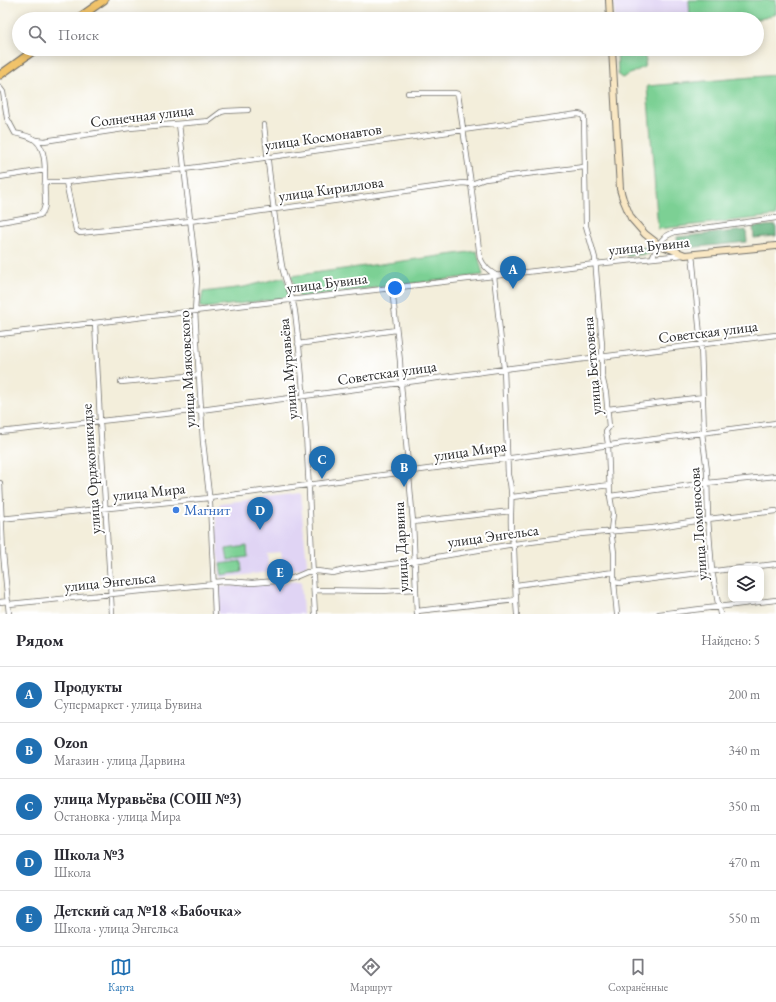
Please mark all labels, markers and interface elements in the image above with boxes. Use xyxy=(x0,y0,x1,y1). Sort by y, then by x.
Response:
search box xyxy=(12,12,764,56)
icon: search xyxy=(26,23,48,45)
text: Поиск xyxy=(58,25,99,44)
street label: Солнечная улица xyxy=(89,100,195,131)
street label: улица Космонавтов xyxy=(263,119,383,154)
street label: улица Кириллова xyxy=(277,172,385,205)
street label: улица Бувина xyxy=(607,232,690,259)
pin: A xyxy=(500,256,526,289)
street label: улица Бувина xyxy=(285,268,369,297)
your location xyxy=(385,278,405,298)
street label: улица Маяковского xyxy=(174,310,199,428)
street label: улица Бетховена xyxy=(578,316,605,416)
street label: Советская улица xyxy=(657,316,759,347)
street label: улица Муравьёва xyxy=(274,318,301,420)
street label: Советская улица xyxy=(336,356,438,389)
street label: улица Орджоникидзе xyxy=(76,403,105,535)
street label: улица Мира xyxy=(432,436,507,465)
pin: C xyxy=(309,446,335,479)
pin: B xyxy=(391,454,417,487)
street label: улица Ломоносова xyxy=(684,467,711,581)
street label: улица Мира xyxy=(112,478,186,505)
pin: D xyxy=(247,497,273,530)
place label: Магнит xyxy=(184,500,230,519)
street label: улица Дарвина xyxy=(389,501,412,593)
marker: Магнит xyxy=(171,505,181,515)
street label: улица Энгельса xyxy=(446,520,540,551)
pin: E xyxy=(267,559,293,592)
map controls xyxy=(728,566,764,602)
button: layers xyxy=(728,566,764,602)
street label: улица Энгельса xyxy=(63,567,157,596)
text: Рядом xyxy=(16,629,64,651)
text: Найдено: 5 xyxy=(701,632,760,649)
text: Продукты xyxy=(54,677,122,696)
text: A xyxy=(24,686,34,703)
text: 200 m xyxy=(729,686,760,703)
text: Супермаркет · улица Бувина xyxy=(54,696,202,713)
text: Ozon xyxy=(54,733,88,752)
text: B xyxy=(25,742,33,759)
text: 340 m xyxy=(729,742,760,759)
text: Магазин · улица Дарвина xyxy=(54,752,185,769)
text: улица Муравьёва (СОШ №3) xyxy=(54,789,241,808)
text: C xyxy=(24,798,34,815)
text: 350 m xyxy=(729,798,760,815)
text: Остановка · улица Мира xyxy=(54,808,181,825)
text: Школа №3 xyxy=(54,845,125,864)
text: D xyxy=(24,854,34,871)
text: 470 m xyxy=(729,854,760,871)
text: Школа xyxy=(54,864,91,881)
text: Детский сад №18 «Бабочка» xyxy=(54,901,242,920)
text: E xyxy=(25,910,33,927)
text: 550 m xyxy=(729,910,760,927)
text: Школа · улица Энгельса xyxy=(54,920,178,937)
tab: Карта xyxy=(108,956,134,994)
tab: Маршрут xyxy=(350,956,392,994)
tab: Сохранённые xyxy=(608,956,668,994)

